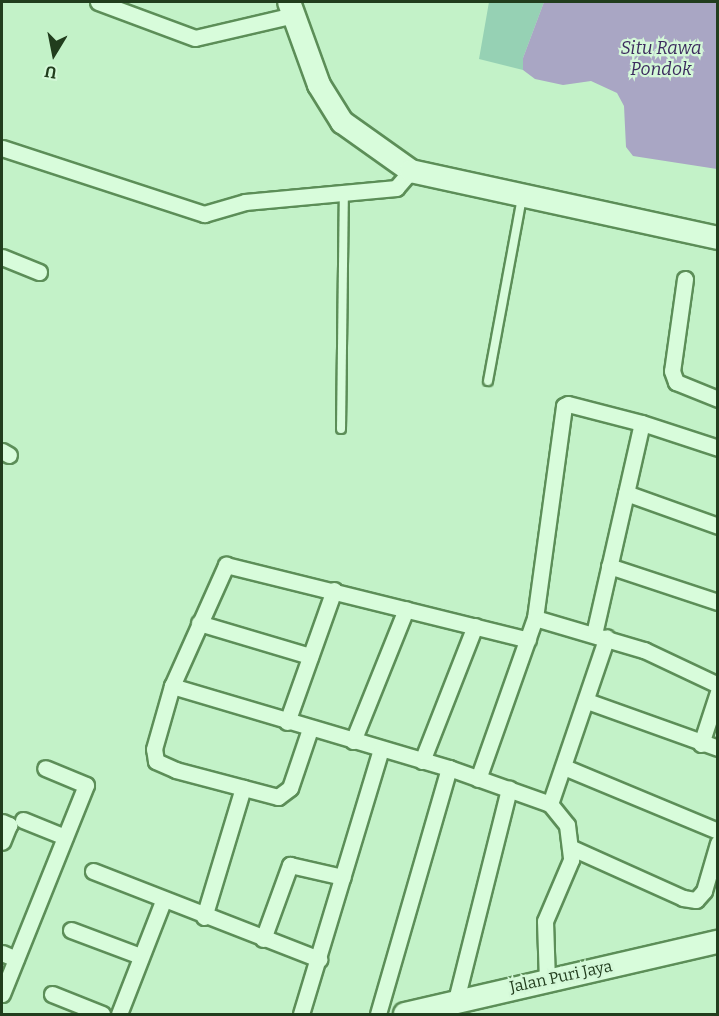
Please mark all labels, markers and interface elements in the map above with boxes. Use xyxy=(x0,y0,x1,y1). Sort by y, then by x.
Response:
north arrow xyxy=(24,24,84,84)
water label: Situ Rawa Pondok xyxy=(620,38,702,80)
text: U xyxy=(43,62,58,83)
street label: Jalan Puri Jaya xyxy=(508,957,614,997)

